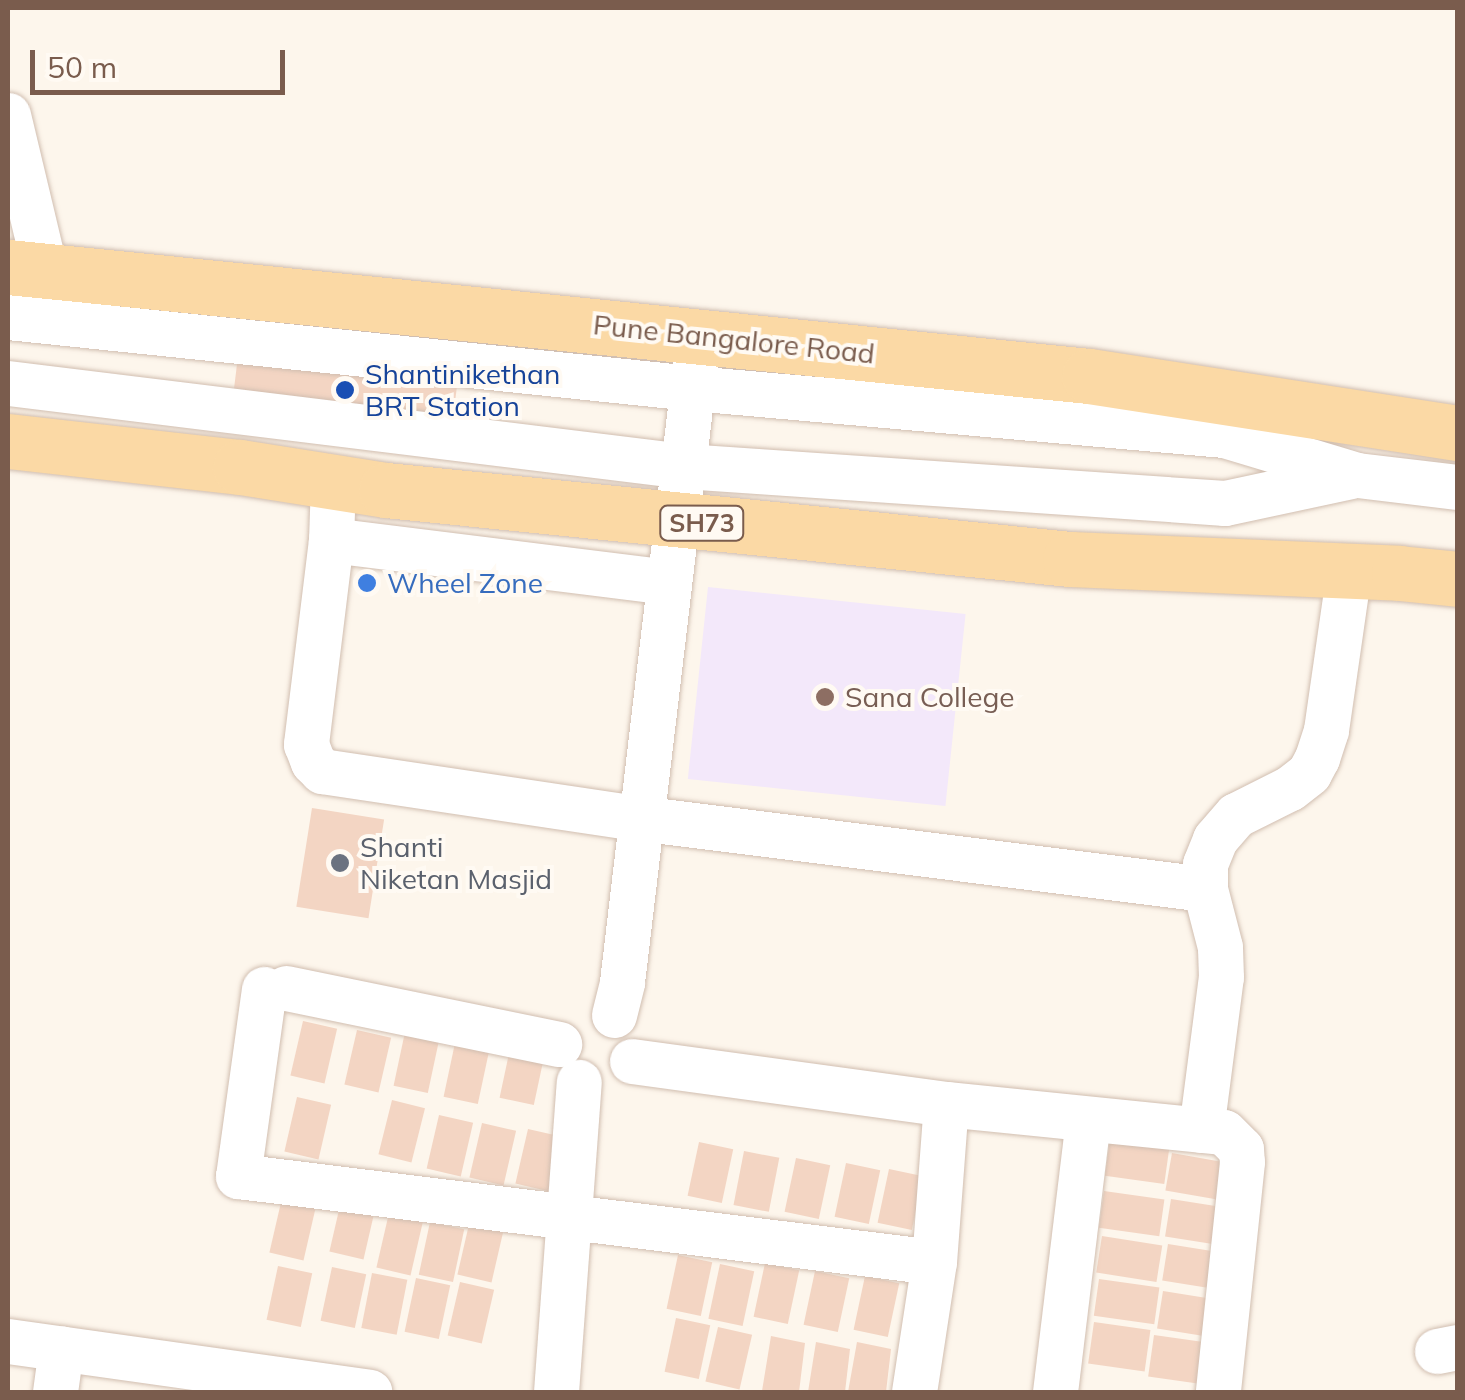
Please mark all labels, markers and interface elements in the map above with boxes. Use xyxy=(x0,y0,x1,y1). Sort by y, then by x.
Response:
scale bar xyxy=(35,30,290,92)
text: 50 m xyxy=(47,48,117,86)
street label: Pune Bangalore Road xyxy=(592,308,876,370)
place label: Shantinikethan BRT Station xyxy=(365,357,560,423)
marker: Shantinikethan BRT Station xyxy=(334,379,356,401)
road number: SH73 xyxy=(657,503,747,543)
place label: Wheel Zone xyxy=(387,566,543,600)
marker: Wheel Zone xyxy=(356,572,378,594)
place label: Sana College xyxy=(845,680,1015,714)
marker: Sana College xyxy=(814,686,836,708)
place label: Shanti Niketan Masjid xyxy=(360,830,552,896)
marker: Shanti Niketan Masjid xyxy=(329,852,351,874)

